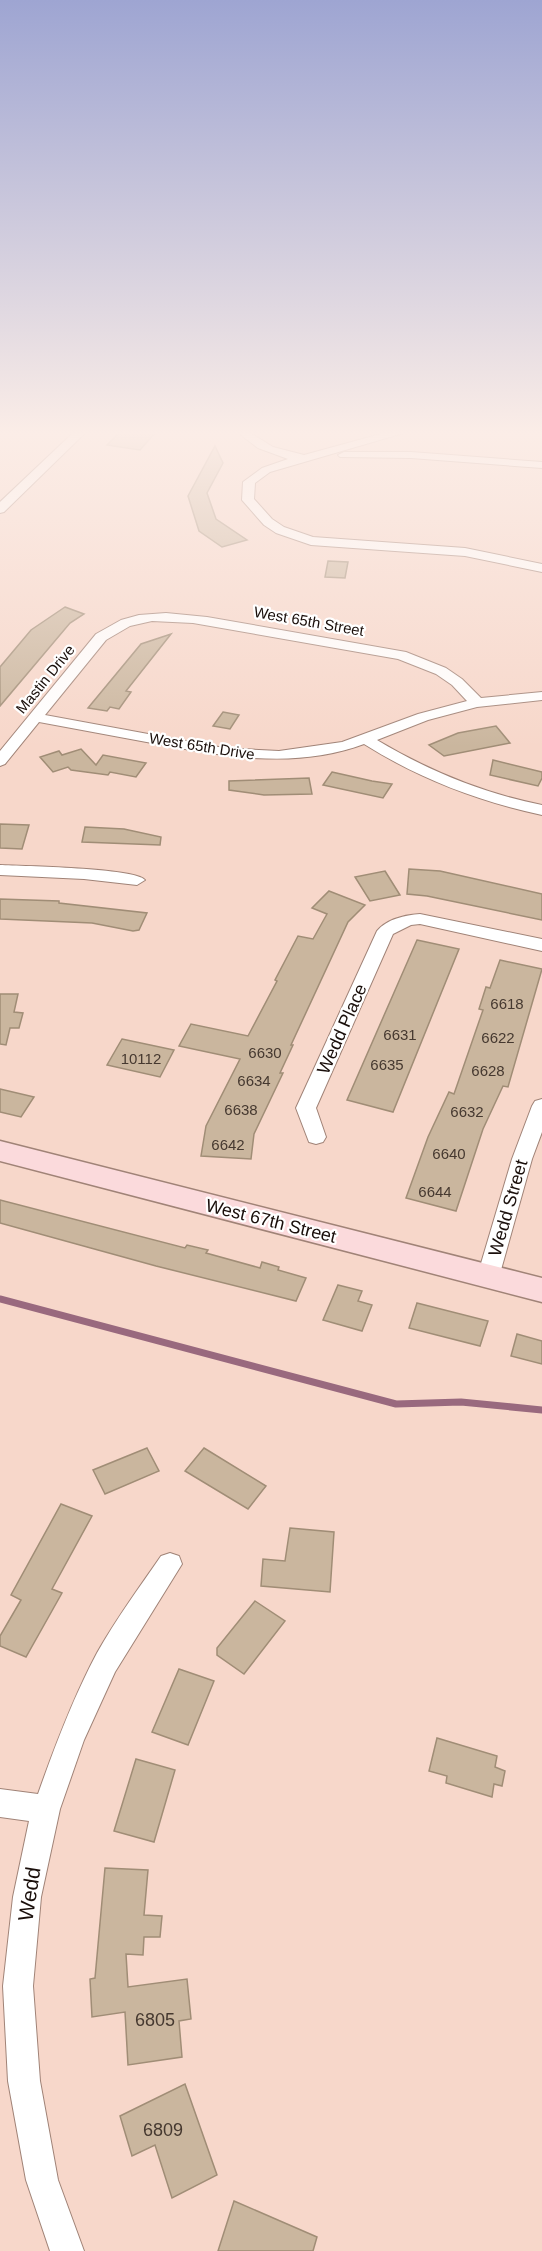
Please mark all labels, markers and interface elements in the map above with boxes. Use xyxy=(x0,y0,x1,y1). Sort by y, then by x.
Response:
street label: West 65th Street xyxy=(253,603,366,639)
street label: Mastin Drive xyxy=(12,641,78,717)
street label: West 65th Drive xyxy=(148,729,256,763)
street label: Wedd Place xyxy=(313,981,371,1077)
house number: 6618 xyxy=(490,995,524,1012)
house number: 6631 xyxy=(383,1026,417,1043)
house number: 6622 xyxy=(481,1029,515,1046)
house number: 6630 xyxy=(248,1044,282,1061)
house number: 10112 xyxy=(121,1050,161,1067)
house number: 6635 xyxy=(370,1056,404,1073)
house number: 6628 xyxy=(471,1062,505,1079)
house number: 6634 xyxy=(237,1072,271,1089)
house number: 6638 xyxy=(224,1101,258,1118)
house number: 6632 xyxy=(450,1103,484,1120)
house number: 6642 xyxy=(211,1136,245,1153)
house number: 6640 xyxy=(432,1145,466,1162)
street label: Wedd Street xyxy=(485,1157,531,1259)
house number: 6644 xyxy=(418,1183,452,1200)
street label: West 67th Street xyxy=(204,1195,338,1247)
street label: Wedd xyxy=(13,1865,45,1923)
house number: 6805 xyxy=(135,2010,175,2030)
house number: 6809 xyxy=(143,2120,183,2140)

